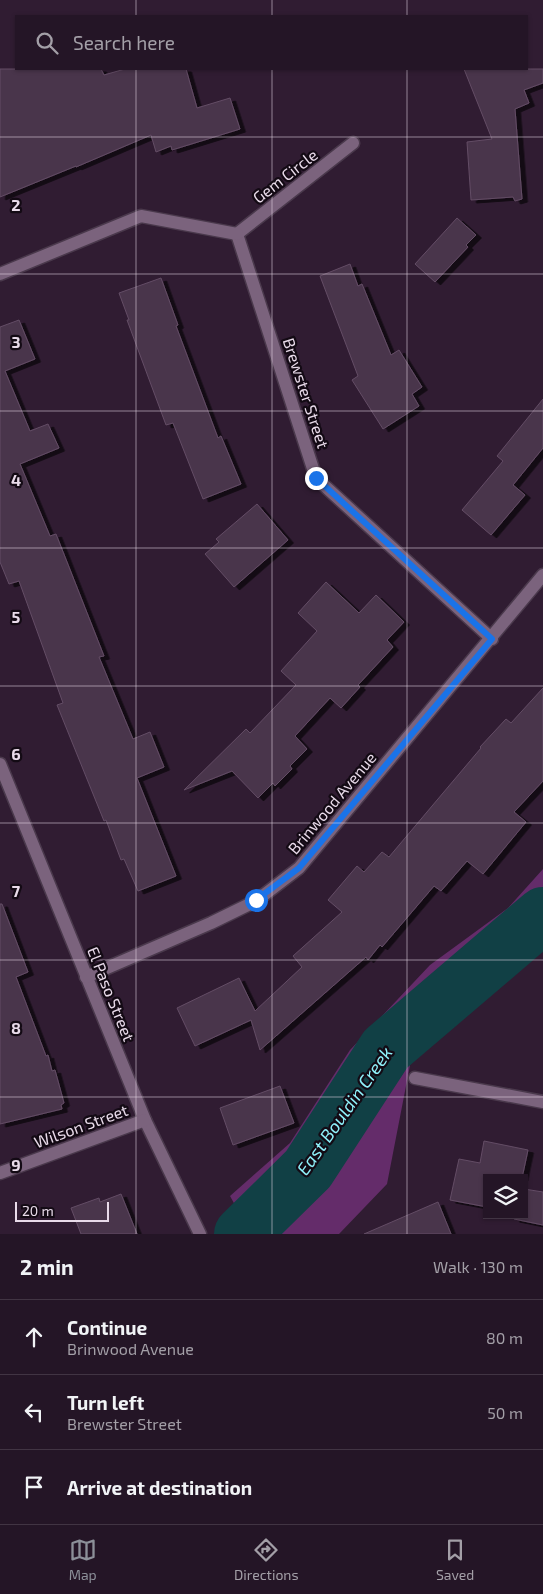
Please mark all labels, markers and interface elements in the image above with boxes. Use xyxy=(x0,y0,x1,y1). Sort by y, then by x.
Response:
search box xyxy=(15,15,528,70)
icon: search xyxy=(33,29,61,57)
text: Search here xyxy=(73,31,175,54)
street label: Gem Circle xyxy=(249,145,321,207)
text: 2 xyxy=(11,195,21,214)
text: 3 xyxy=(11,332,21,351)
street label: Brewster Street xyxy=(280,335,333,450)
route end xyxy=(305,467,328,490)
text: 4 xyxy=(11,470,21,489)
text: 5 xyxy=(12,607,21,626)
text: 6 xyxy=(11,744,21,763)
street label: Brinwood Avenue xyxy=(284,748,380,857)
text: 7 xyxy=(12,881,21,900)
route start xyxy=(245,889,268,912)
street label: El Paso Street xyxy=(84,944,139,1044)
text: 8 xyxy=(11,1018,21,1037)
water label: East Bouldin Creek xyxy=(292,1042,397,1179)
street label: Wilson Street xyxy=(31,1100,130,1151)
text: 9 xyxy=(11,1155,21,1174)
map controls xyxy=(483,1174,528,1219)
button: layers xyxy=(483,1174,528,1219)
scale bar xyxy=(15,1199,109,1222)
text: 20 m xyxy=(22,1202,54,1219)
text: 2 min xyxy=(20,1254,74,1279)
text: Walk · 130 m xyxy=(433,1257,523,1276)
text: Continue xyxy=(67,1316,147,1339)
icon: ahead xyxy=(20,1323,48,1351)
text: 80 m xyxy=(486,1328,523,1347)
text: Brinwood Avenue xyxy=(67,1339,194,1358)
text: Turn left xyxy=(67,1391,144,1414)
icon: left xyxy=(20,1398,48,1426)
text: 50 m xyxy=(487,1403,523,1422)
text: Brewster Street xyxy=(67,1414,182,1433)
icon: arrive xyxy=(20,1473,48,1501)
text: Arrive at destination xyxy=(67,1476,252,1499)
tab: Map xyxy=(69,1536,97,1583)
tab: Directions xyxy=(234,1536,299,1583)
tab: Saved xyxy=(436,1536,474,1583)

